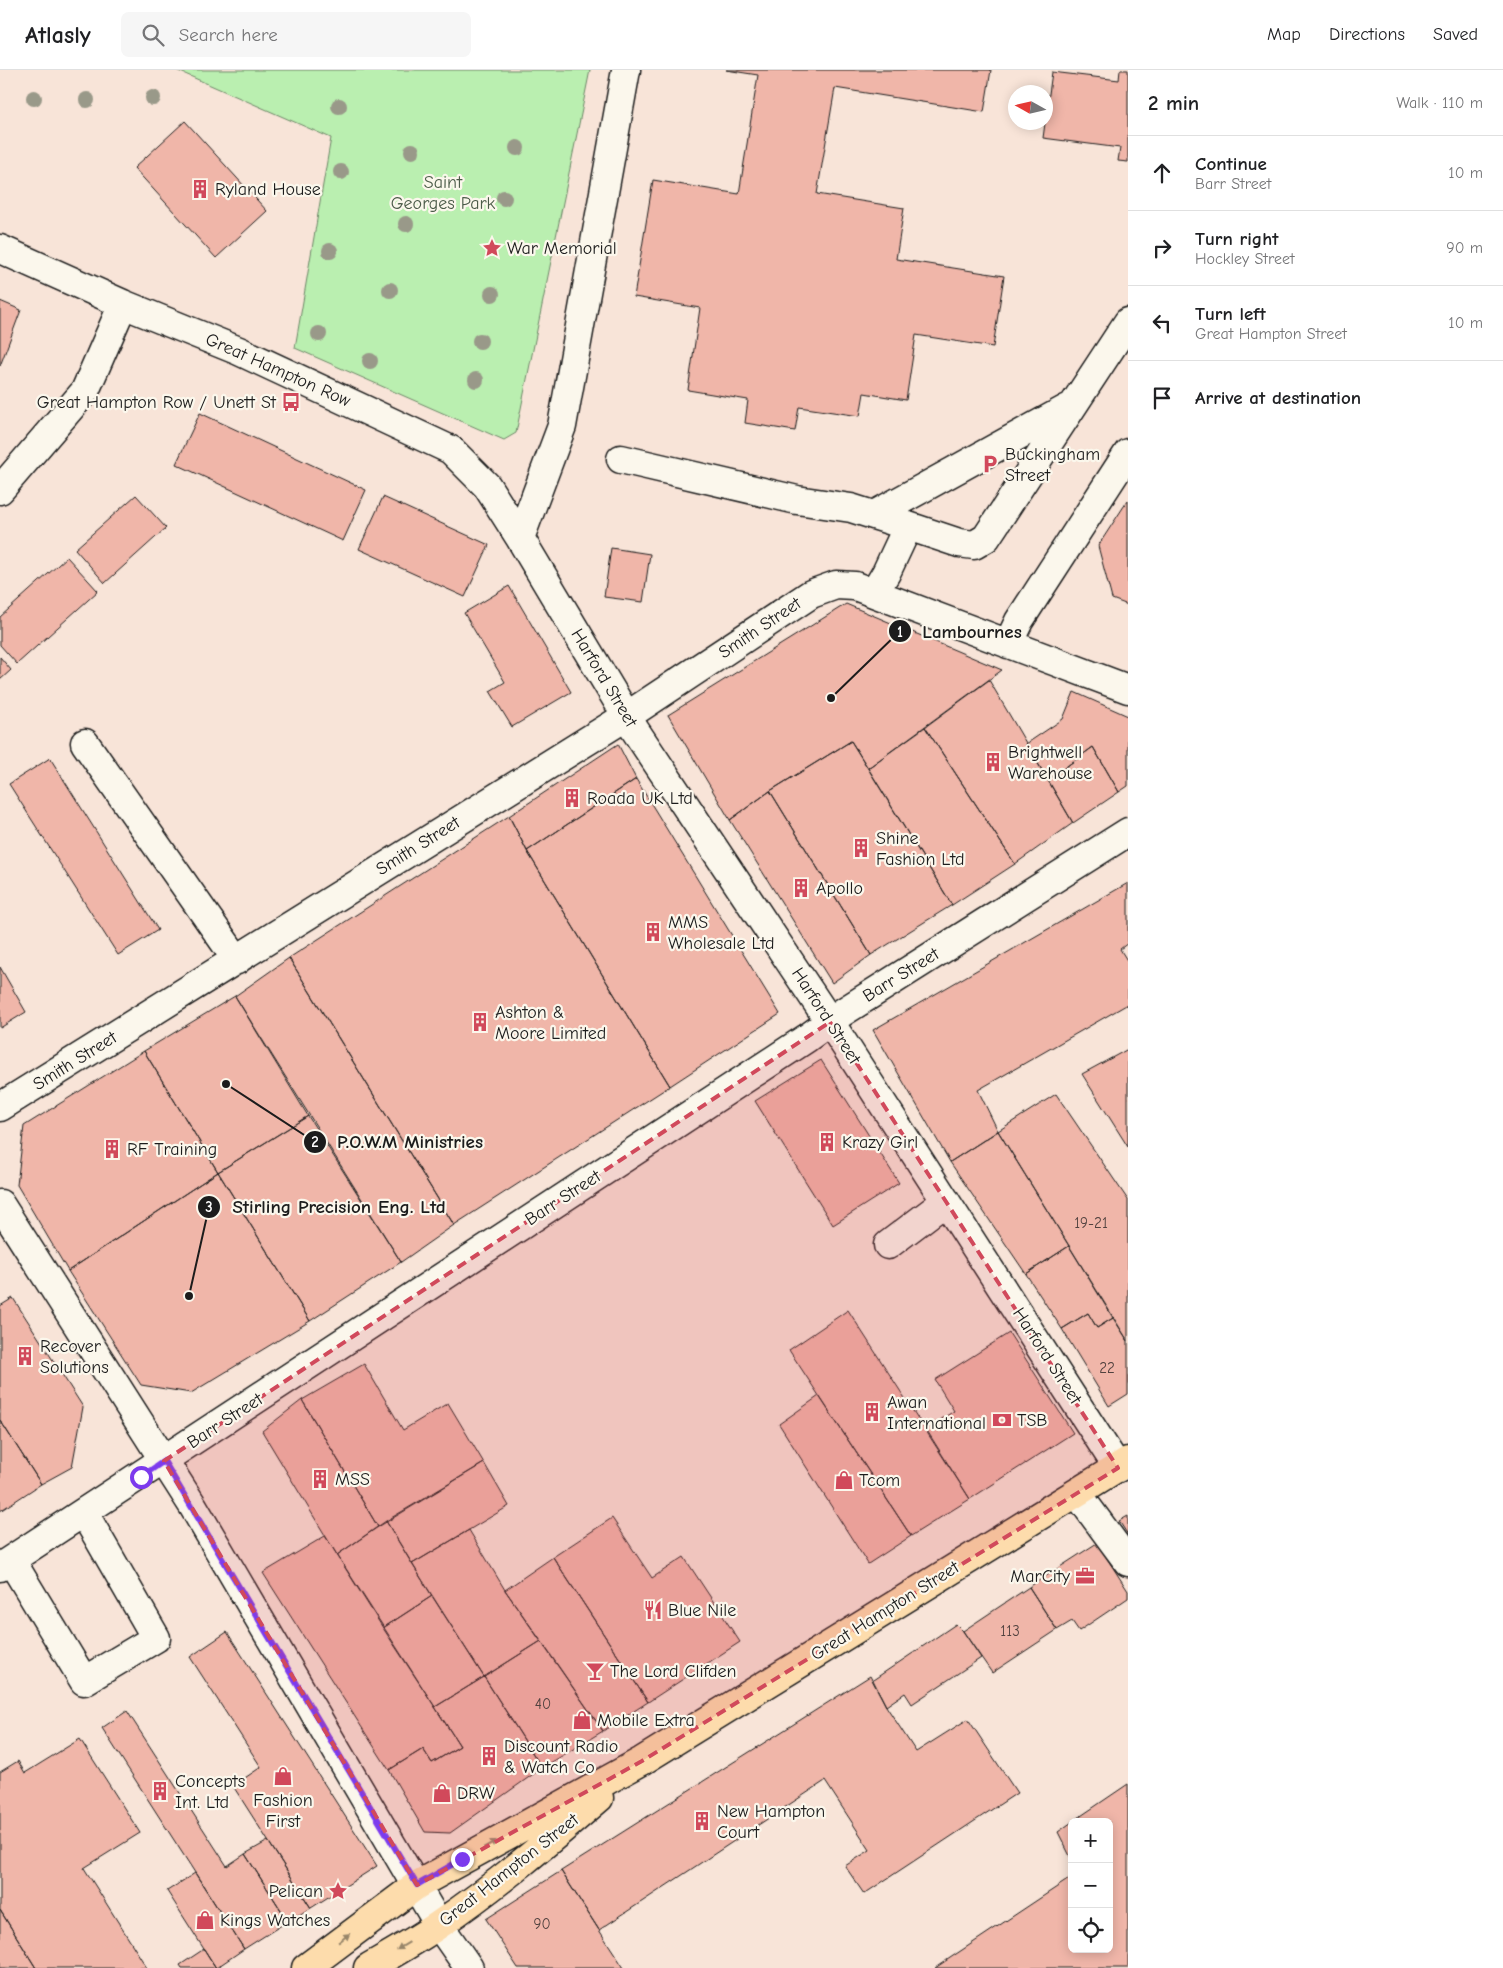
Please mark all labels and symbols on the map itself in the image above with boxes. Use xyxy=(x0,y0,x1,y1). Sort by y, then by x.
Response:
north arrow xyxy=(1008,85,1053,130)
park label: Saint Georges Park xyxy=(391,172,496,214)
building icon: Ryland House xyxy=(189,178,211,200)
place label: Ryland House xyxy=(215,179,321,200)
place icon: War Memorial xyxy=(481,237,503,259)
place label: War Memorial xyxy=(507,238,617,259)
street label: Great Hampton Row xyxy=(202,329,354,412)
bus stop icon: Great Hampton Row / Unett St xyxy=(280,391,302,413)
place label: Great Hampton Row / Unett St xyxy=(37,392,277,413)
place label: Buckingham Street xyxy=(1005,444,1100,486)
parking icon: Buckingham Street xyxy=(979,453,1001,475)
street label: Smith Street xyxy=(715,592,806,663)
callout: Lambournes xyxy=(887,614,1032,648)
text: Lambournes xyxy=(922,621,1022,643)
text: 1 xyxy=(897,623,903,641)
street label: Harford Street xyxy=(566,625,642,732)
place label: Brightwell Warehouse xyxy=(1008,742,1092,784)
building icon: Brightwell Warehouse xyxy=(982,751,1004,773)
building icon: Roada UK Ltd xyxy=(561,787,583,809)
place label: Roada UK Ltd xyxy=(587,788,693,809)
street label: Smith Street xyxy=(372,812,464,880)
place label: Shine Fashion Ltd xyxy=(876,828,965,870)
building icon: Shine Fashion Ltd xyxy=(850,837,872,859)
building icon: Apollo xyxy=(790,877,812,899)
place label: Apollo xyxy=(816,878,863,899)
place label: MMS Wholesale Ltd xyxy=(668,912,775,954)
building icon: MMS Wholesale Ltd xyxy=(642,921,664,943)
street label: Barr Street xyxy=(859,943,944,1007)
street label: Harford Street xyxy=(787,964,865,1069)
place label: Ashton & Moore Limited xyxy=(495,1002,606,1044)
building icon: Ashton & Moore Limited xyxy=(469,1011,491,1033)
street label: Smith Street xyxy=(29,1027,121,1095)
callout: P.O.W.M Ministries xyxy=(302,1125,493,1159)
text: P.O.W.M Ministries xyxy=(337,1131,483,1153)
building icon: Krazy Girl xyxy=(816,1131,838,1153)
place label: Krazy Girl xyxy=(842,1132,918,1153)
text: 2 xyxy=(311,1133,319,1151)
building icon: RF Training xyxy=(101,1138,123,1160)
place label: RF Training xyxy=(127,1139,217,1160)
street label: Barr Street xyxy=(521,1165,605,1230)
callout: Stirling Precision Eng. Ltd xyxy=(197,1190,455,1224)
text: Stirling Precision Eng. Ltd xyxy=(232,1196,446,1218)
text: 3 xyxy=(205,1198,213,1216)
house number: 19-21 xyxy=(1074,1214,1108,1232)
street label: Harford Street xyxy=(1008,1304,1086,1409)
place label: Recover Solutions xyxy=(40,1336,109,1378)
building icon: Recover Solutions xyxy=(14,1345,36,1367)
house number: 22 xyxy=(1099,1359,1115,1377)
street label: Barr Street xyxy=(183,1388,267,1453)
place label: Awan International xyxy=(887,1392,986,1434)
building icon: Awan International xyxy=(861,1401,883,1423)
bank icon: TSB xyxy=(991,1409,1013,1431)
place label: TSB xyxy=(1017,1410,1048,1431)
route start xyxy=(130,1466,153,1489)
building icon: MSS xyxy=(309,1468,331,1490)
place label: MSS xyxy=(335,1469,370,1490)
shop icon: Tcom xyxy=(833,1469,855,1491)
place label: Tcom xyxy=(859,1470,900,1491)
street label: Great Hampton Street xyxy=(807,1556,964,1665)
office icon: MarCity xyxy=(1074,1565,1096,1587)
place label: MarCity xyxy=(1010,1566,1071,1587)
restaurant icon: Blue Nile xyxy=(642,1599,664,1621)
place label: Blue Nile xyxy=(668,1600,736,1621)
house number: 113 xyxy=(1000,1622,1020,1640)
bar icon: The Lord Clifden xyxy=(584,1660,606,1682)
place label: The Lord Clifden xyxy=(610,1661,737,1682)
house number: 40 xyxy=(535,1695,551,1713)
shop icon: Mobile Extra xyxy=(571,1709,593,1731)
place label: Mobile Extra xyxy=(597,1710,695,1731)
place label: Discount Radio & Watch Co xyxy=(504,1736,618,1778)
building icon: Discount Radio & Watch Co xyxy=(478,1745,500,1767)
shop icon: Fashion First xyxy=(272,1765,294,1787)
place label: Concepts Int. Ltd xyxy=(175,1771,245,1813)
building icon: Concepts Int. Ltd xyxy=(149,1780,171,1802)
shop icon: DRW xyxy=(431,1782,453,1804)
place label: DRW xyxy=(457,1783,495,1804)
place label: Fashion First xyxy=(253,1790,313,1832)
place label: New Hampton Court xyxy=(717,1801,825,1843)
street label: Great Hampton Street xyxy=(435,1809,583,1931)
building icon: New Hampton Court xyxy=(691,1810,713,1832)
one-way arrow xyxy=(482,1840,497,1848)
route end xyxy=(451,1848,474,1871)
place icon: Pelican xyxy=(327,1880,349,1902)
place label: Pelican xyxy=(269,1881,323,1902)
shop icon: Kings Watches xyxy=(194,1909,216,1931)
place label: Kings Watches xyxy=(220,1910,330,1931)
house number: 90 xyxy=(533,1915,551,1933)
one-way arrow xyxy=(337,1933,351,1943)
one-way arrow xyxy=(397,1942,410,1951)

